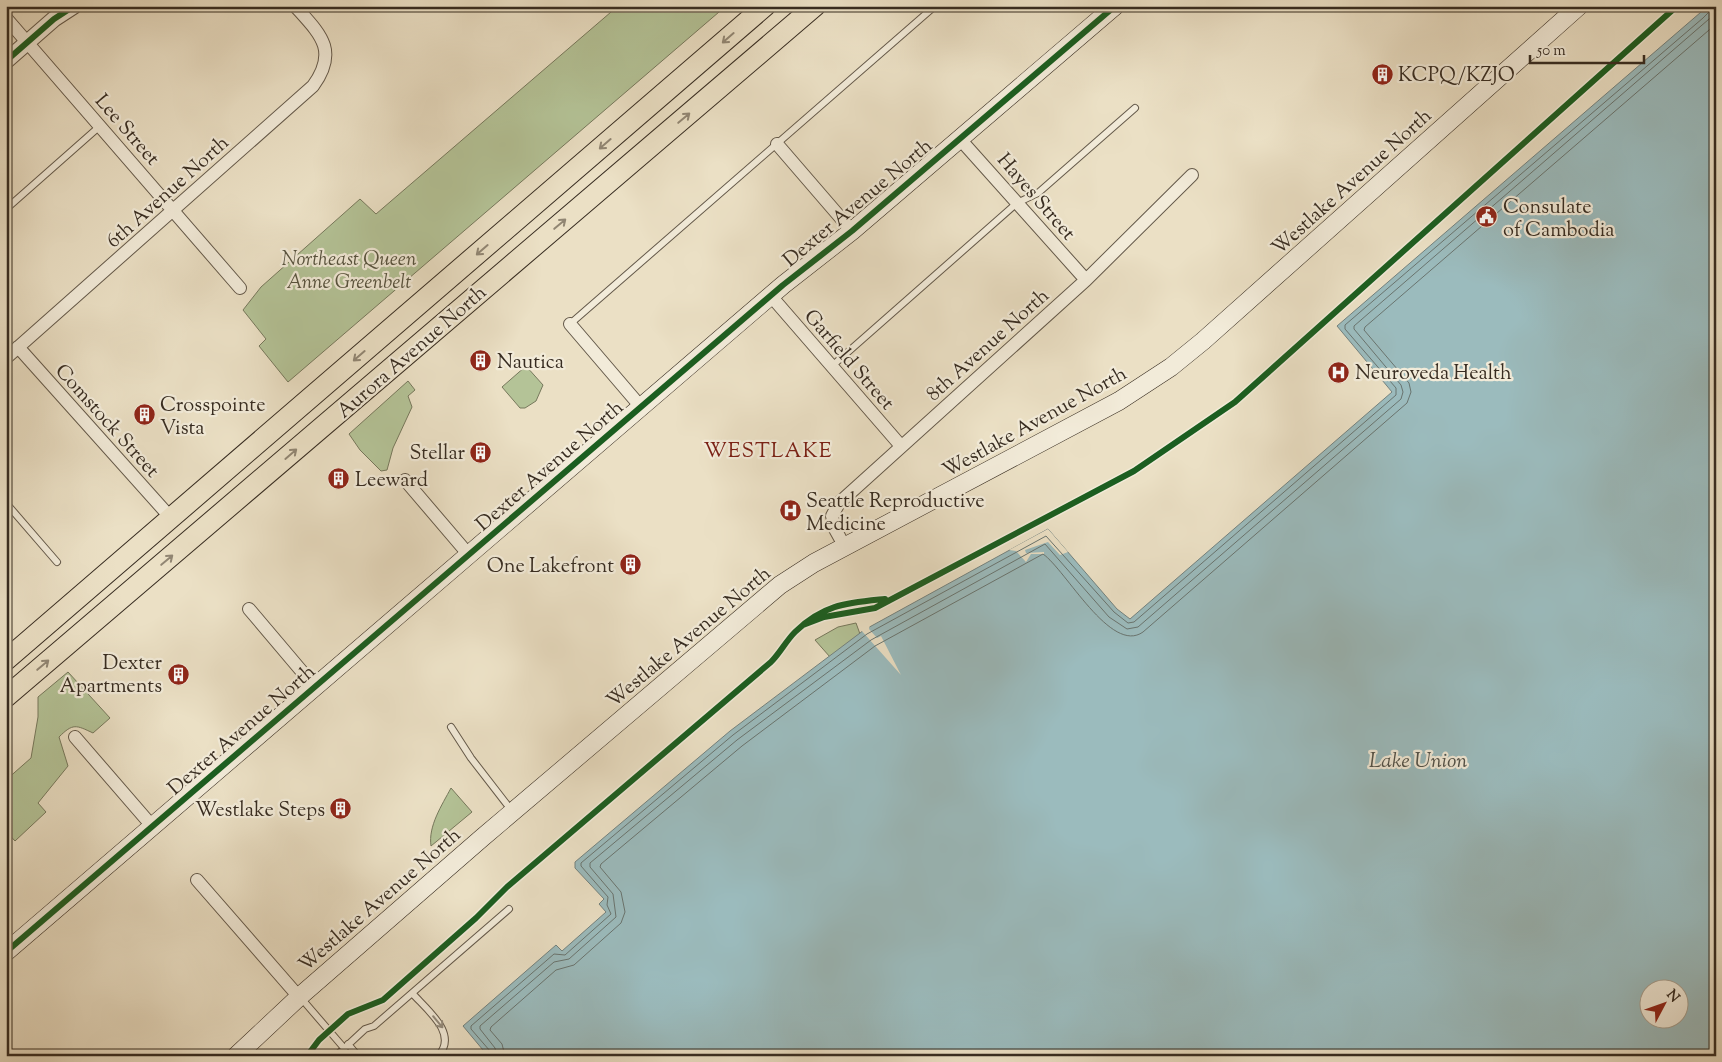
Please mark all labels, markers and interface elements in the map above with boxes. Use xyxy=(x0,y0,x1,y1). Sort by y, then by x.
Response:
one-way arrow xyxy=(722,32,735,43)
scale bar xyxy=(1530,32,1643,64)
text: 50 m xyxy=(1536,41,1566,62)
building icon: KCPQ/KZJO xyxy=(1370,62,1394,86)
place label: KCPQ/KZJO xyxy=(1398,62,1515,91)
street label: Lee Street xyxy=(87,88,166,173)
street label: Westlake Avenue North xyxy=(1266,103,1439,263)
one-way arrow xyxy=(677,112,690,124)
street label: 6th Avenue North xyxy=(101,130,237,256)
street label: Dexter Avenue North xyxy=(777,132,940,275)
one-way arrow xyxy=(598,138,611,150)
street label: Hayes Street xyxy=(989,148,1081,248)
place label: Consulate of Cambodia xyxy=(1503,194,1615,246)
public building icon: Consulate of Cambodia xyxy=(1475,205,1499,229)
one-way arrow xyxy=(554,218,567,229)
one-way arrow xyxy=(475,245,488,256)
park label: Northeast Queen Anne Greenbelt xyxy=(282,246,417,298)
street label: Aurora Avenue North xyxy=(331,279,494,426)
street label: 8th Avenue North xyxy=(921,283,1057,409)
street label: Garfield Street xyxy=(796,304,900,418)
building icon: Nautica xyxy=(469,349,493,373)
place label: Nautica xyxy=(497,349,564,378)
one-way arrow xyxy=(352,351,365,362)
street label: Comstock Street xyxy=(47,358,165,485)
street label: Westlake Avenue North xyxy=(938,360,1133,486)
hospital icon: Neuroveda Health xyxy=(1327,360,1351,384)
place label: Neuroveda Health xyxy=(1355,360,1512,389)
place label: Crosspointe Vista xyxy=(160,392,266,444)
street label: Dexter Avenue North xyxy=(470,394,631,539)
building icon: Crosspointe Vista xyxy=(132,403,156,427)
district label: WESTLAKE xyxy=(704,437,832,467)
place label: Stellar xyxy=(409,440,465,469)
building icon: Stellar xyxy=(469,440,493,464)
one-way arrow xyxy=(284,448,297,460)
building icon: Leeward xyxy=(327,467,351,491)
place label: Leeward xyxy=(355,467,428,496)
place label: Seattle Reproductive Medicine xyxy=(806,488,985,540)
hospital icon: Seattle Reproductive Medicine xyxy=(778,499,802,523)
place label: One Lakefront xyxy=(487,553,614,582)
building icon: One Lakefront xyxy=(618,553,642,577)
one-way arrow xyxy=(160,554,173,565)
street label: Westlake Avenue North xyxy=(601,560,778,716)
place label: Dexter Apartments xyxy=(60,650,162,702)
street label: Dexter Avenue North xyxy=(162,658,323,803)
one-way arrow xyxy=(37,659,50,671)
building icon: Dexter Apartments xyxy=(166,662,190,686)
water label: Lake Union xyxy=(1369,747,1467,777)
place label: Westlake Steps xyxy=(195,797,325,826)
building icon: Westlake Steps xyxy=(329,797,353,821)
street label: Westlake Avenue North xyxy=(293,822,468,980)
north arrow xyxy=(1640,980,1690,1030)
text: N xyxy=(1661,986,1684,1008)
one-way arrow xyxy=(432,1016,443,1029)

